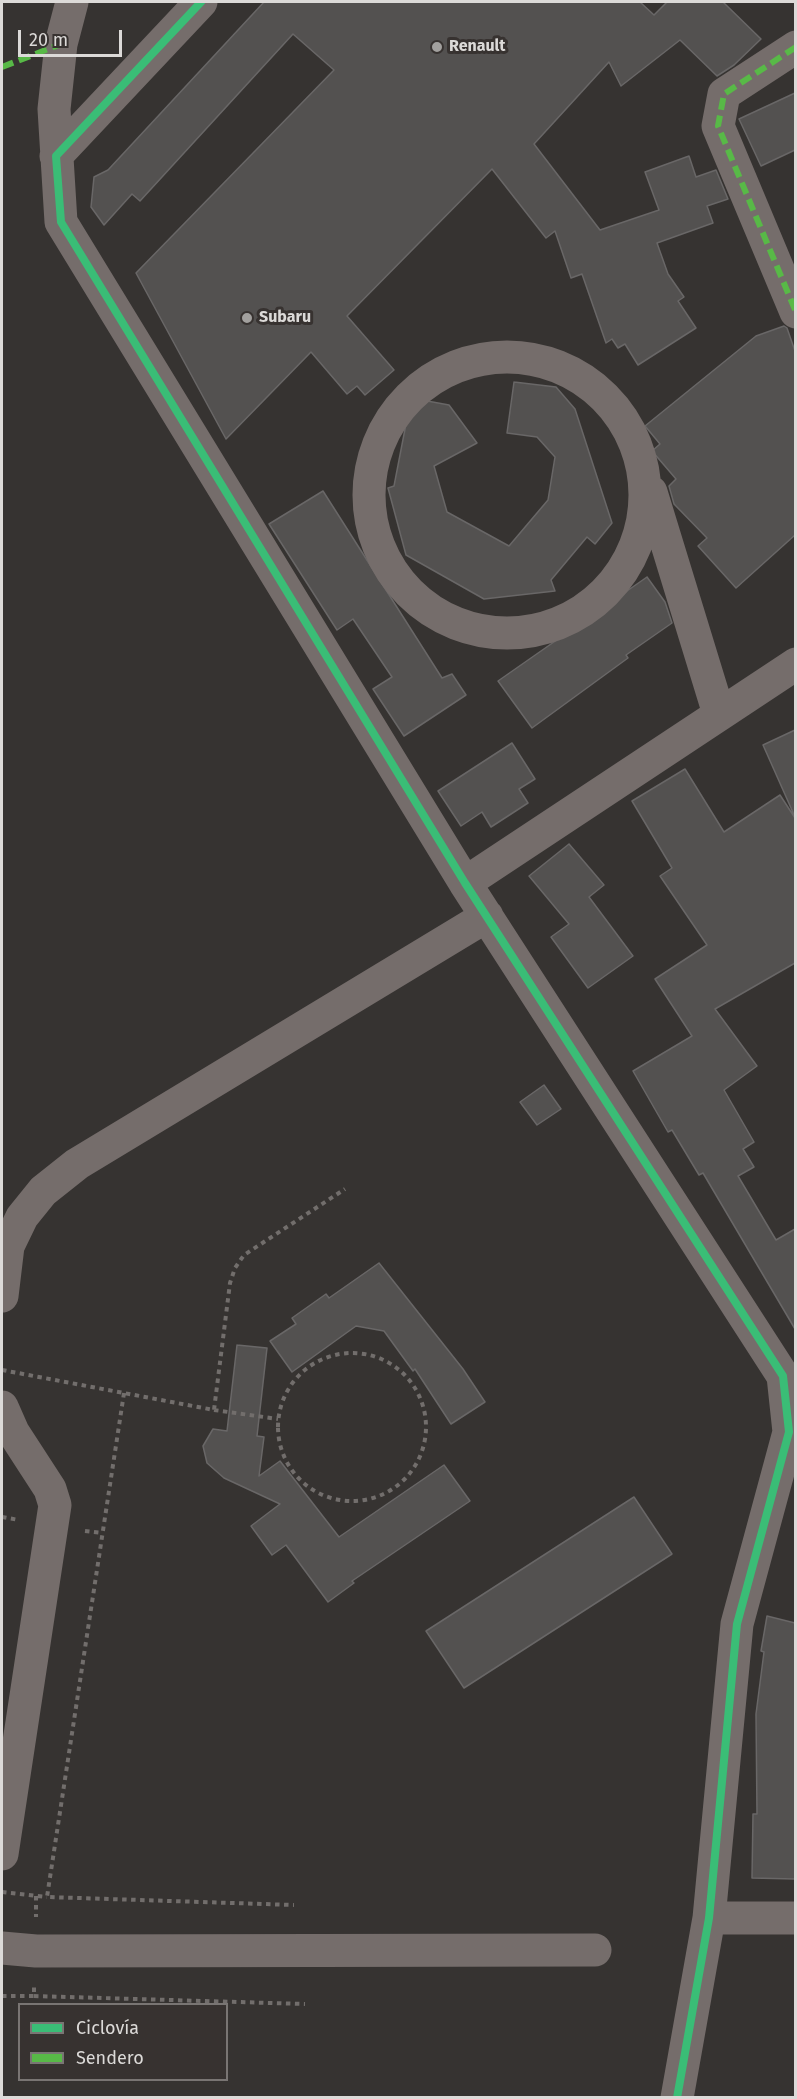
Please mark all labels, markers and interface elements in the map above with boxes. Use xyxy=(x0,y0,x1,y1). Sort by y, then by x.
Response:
scale bar xyxy=(21,18,124,56)
text: 20 m xyxy=(29,29,68,51)
place label: Renault xyxy=(449,37,506,57)
marker: Renault xyxy=(430,40,444,54)
place label: Subaru xyxy=(259,308,311,328)
marker: Subaru xyxy=(240,311,254,325)
legend xyxy=(18,2003,228,2081)
text: Ciclovía xyxy=(76,2017,139,2039)
text: Sendero xyxy=(76,2047,144,2069)

